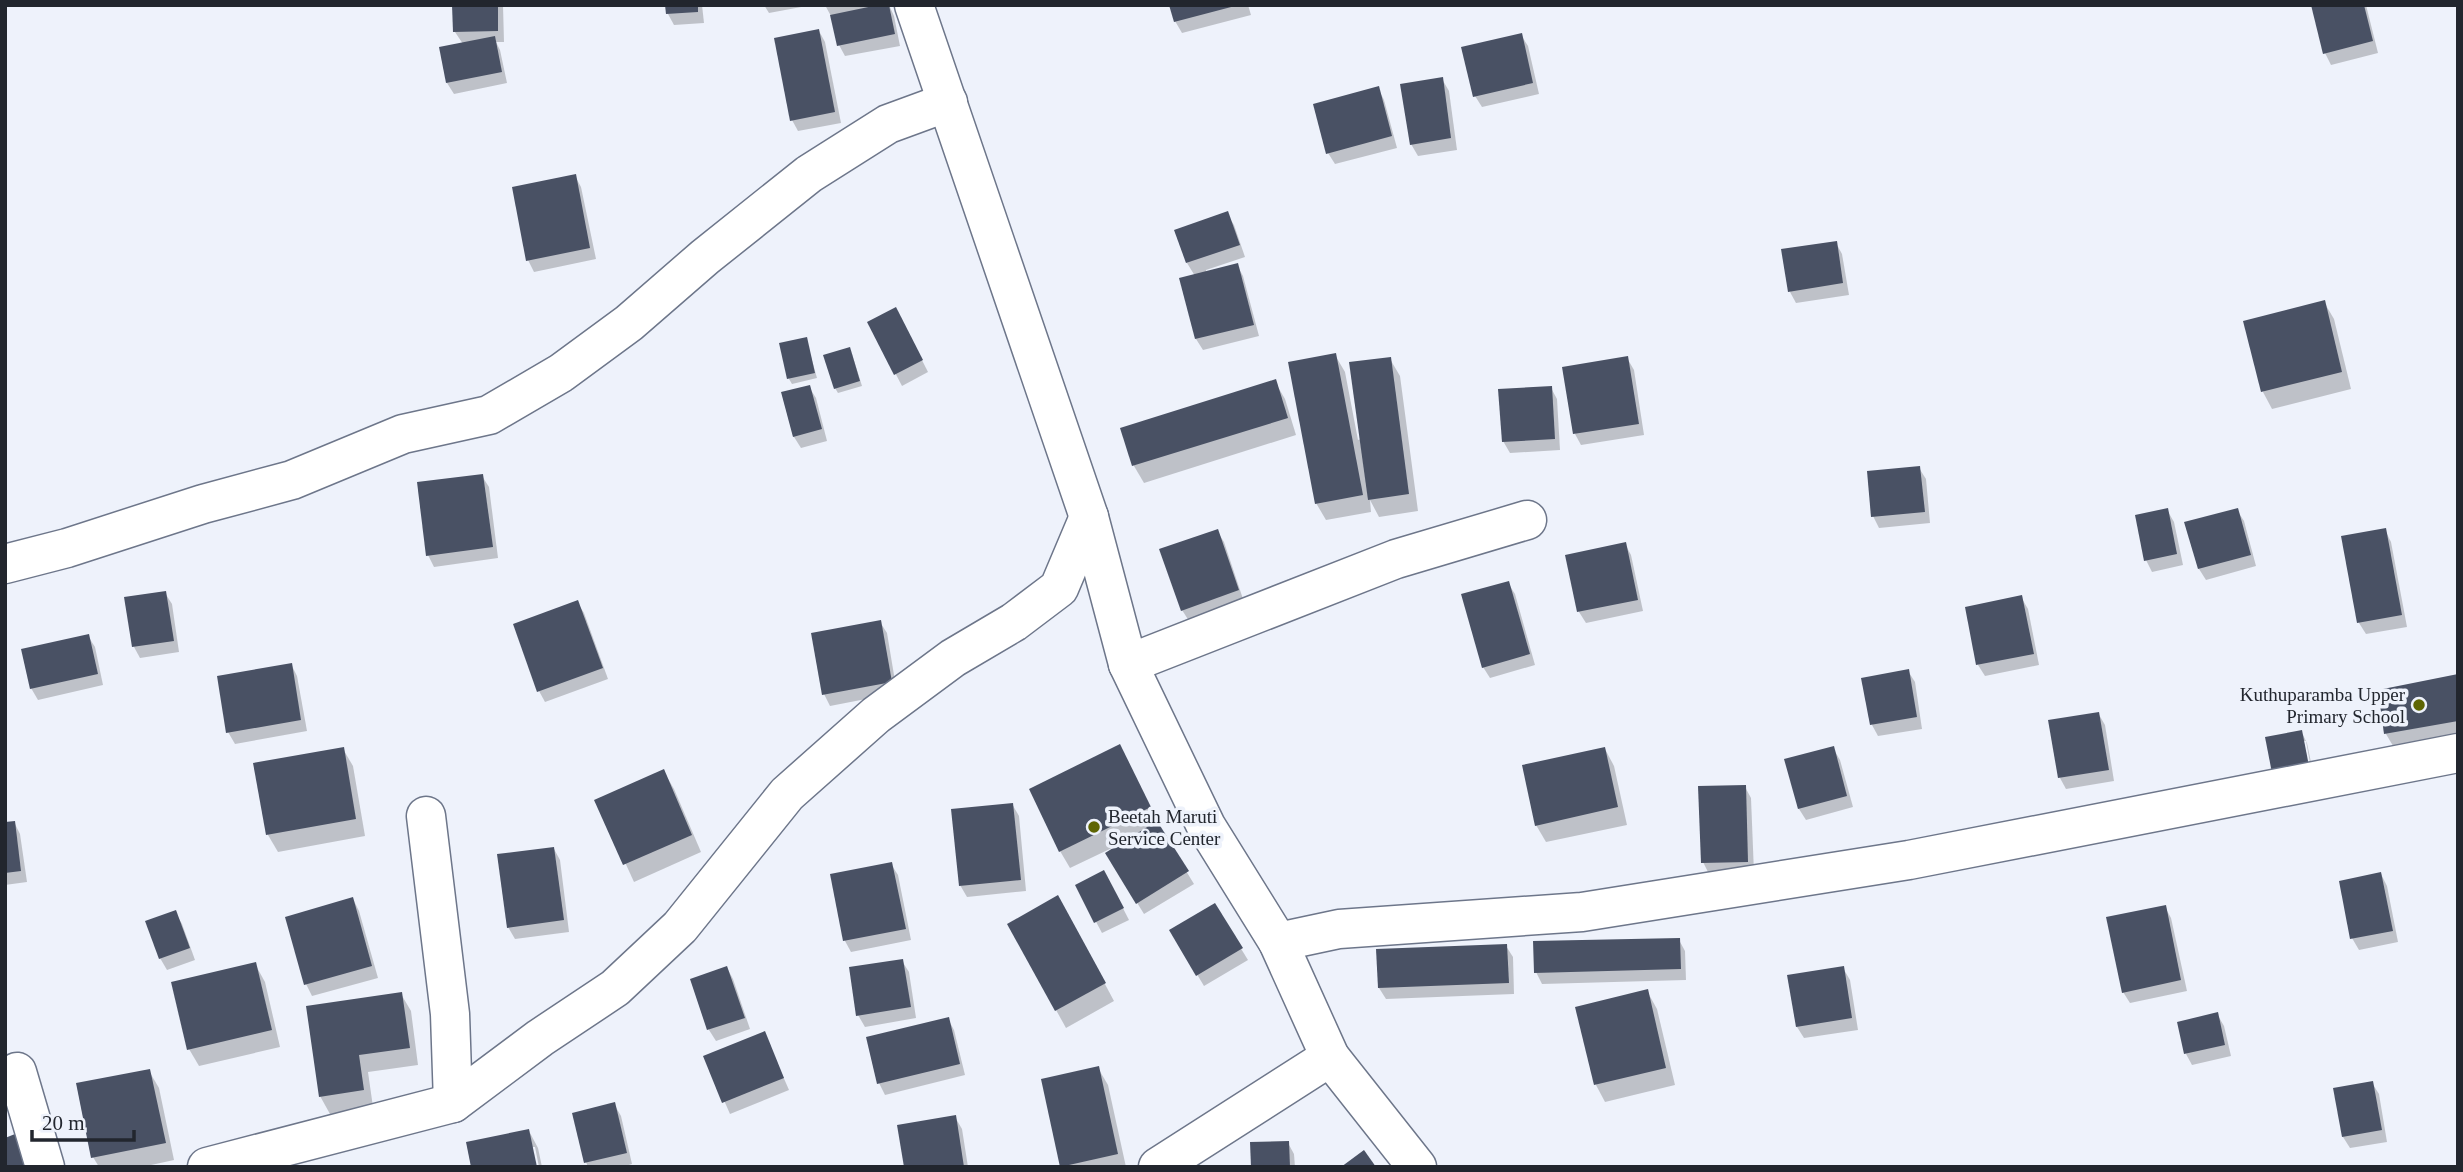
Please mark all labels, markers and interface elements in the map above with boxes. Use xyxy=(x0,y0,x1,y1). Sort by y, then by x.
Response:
place label: Kuthuparamba Upper Primary School xyxy=(2240,684,2406,727)
marker: Kuthuparamba Upper Primary School xyxy=(2411,697,2427,713)
place label: Beetah Maruti Service Center xyxy=(1108,806,1221,849)
marker: Beetah Maruti Service Center xyxy=(1086,819,1102,835)
scale bar xyxy=(32,1098,133,1142)
text: 20 m xyxy=(42,1111,85,1135)

